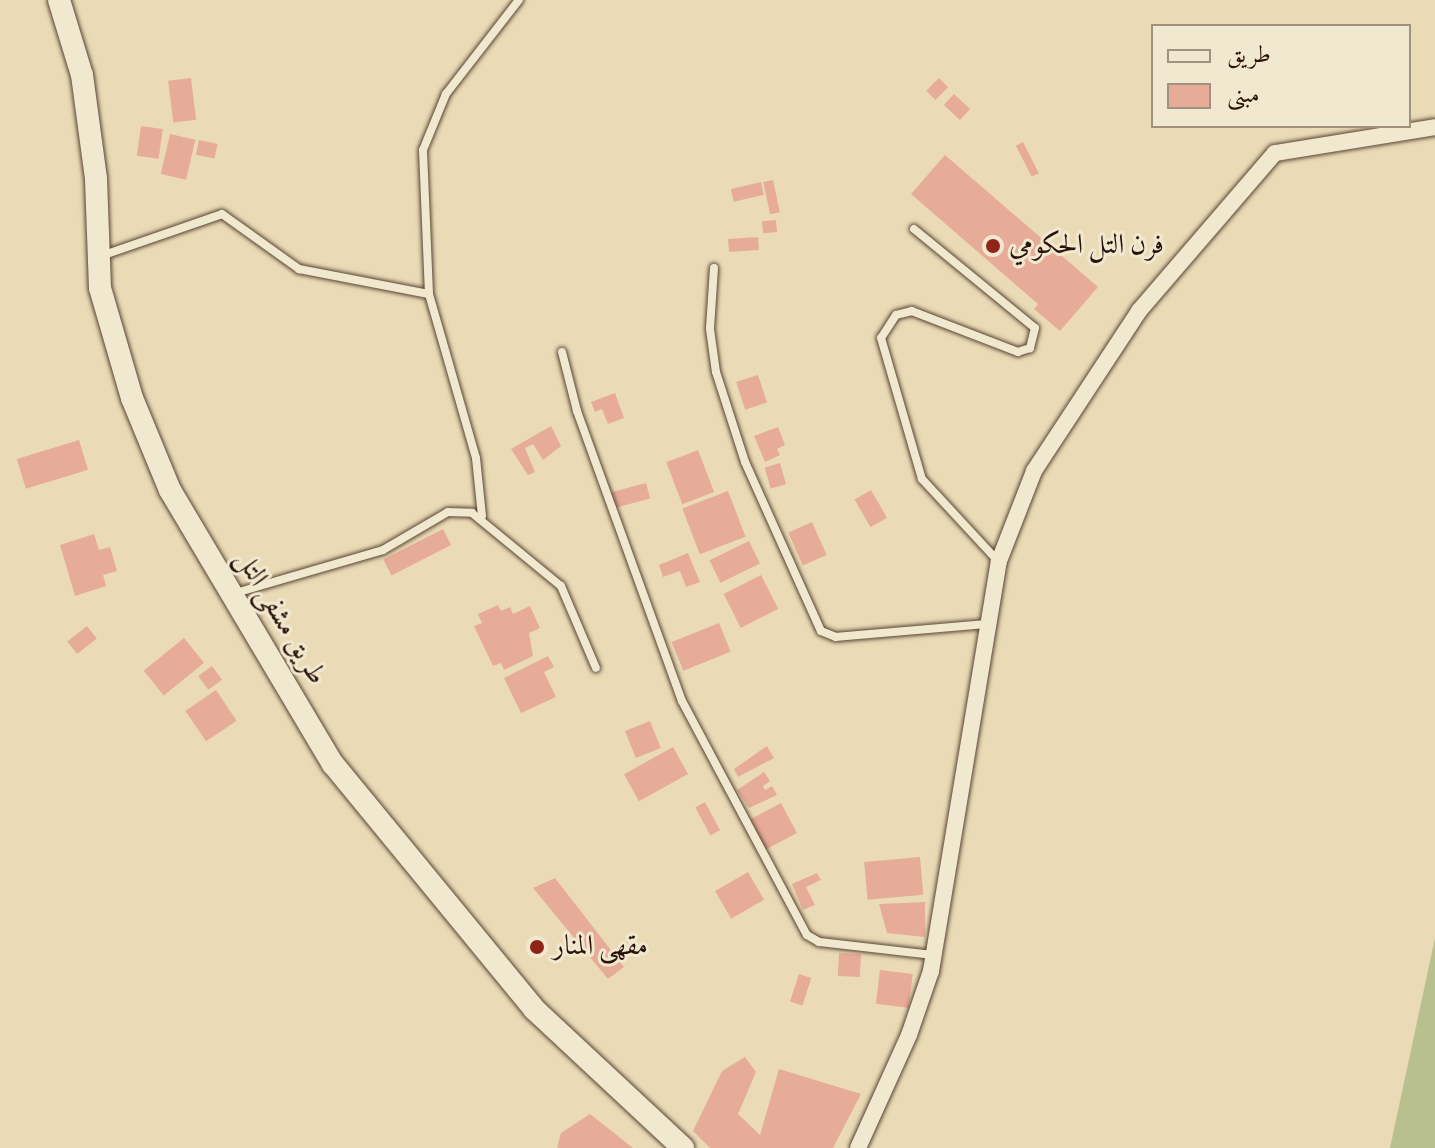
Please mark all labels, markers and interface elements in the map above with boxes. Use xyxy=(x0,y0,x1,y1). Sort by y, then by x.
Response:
legend xyxy=(1151,24,1411,128)
text: طريق xyxy=(1227,39,1271,73)
text: مبنى xyxy=(1227,79,1260,113)
place label: فرن التل الحكومي xyxy=(1009,229,1164,263)
marker: فرن التل الحكومي xyxy=(984,237,1002,255)
street label: طريق مشفى التل xyxy=(227,545,333,691)
place label: مقهى المنار xyxy=(553,930,648,964)
marker: مقهى المنار xyxy=(528,938,546,956)

